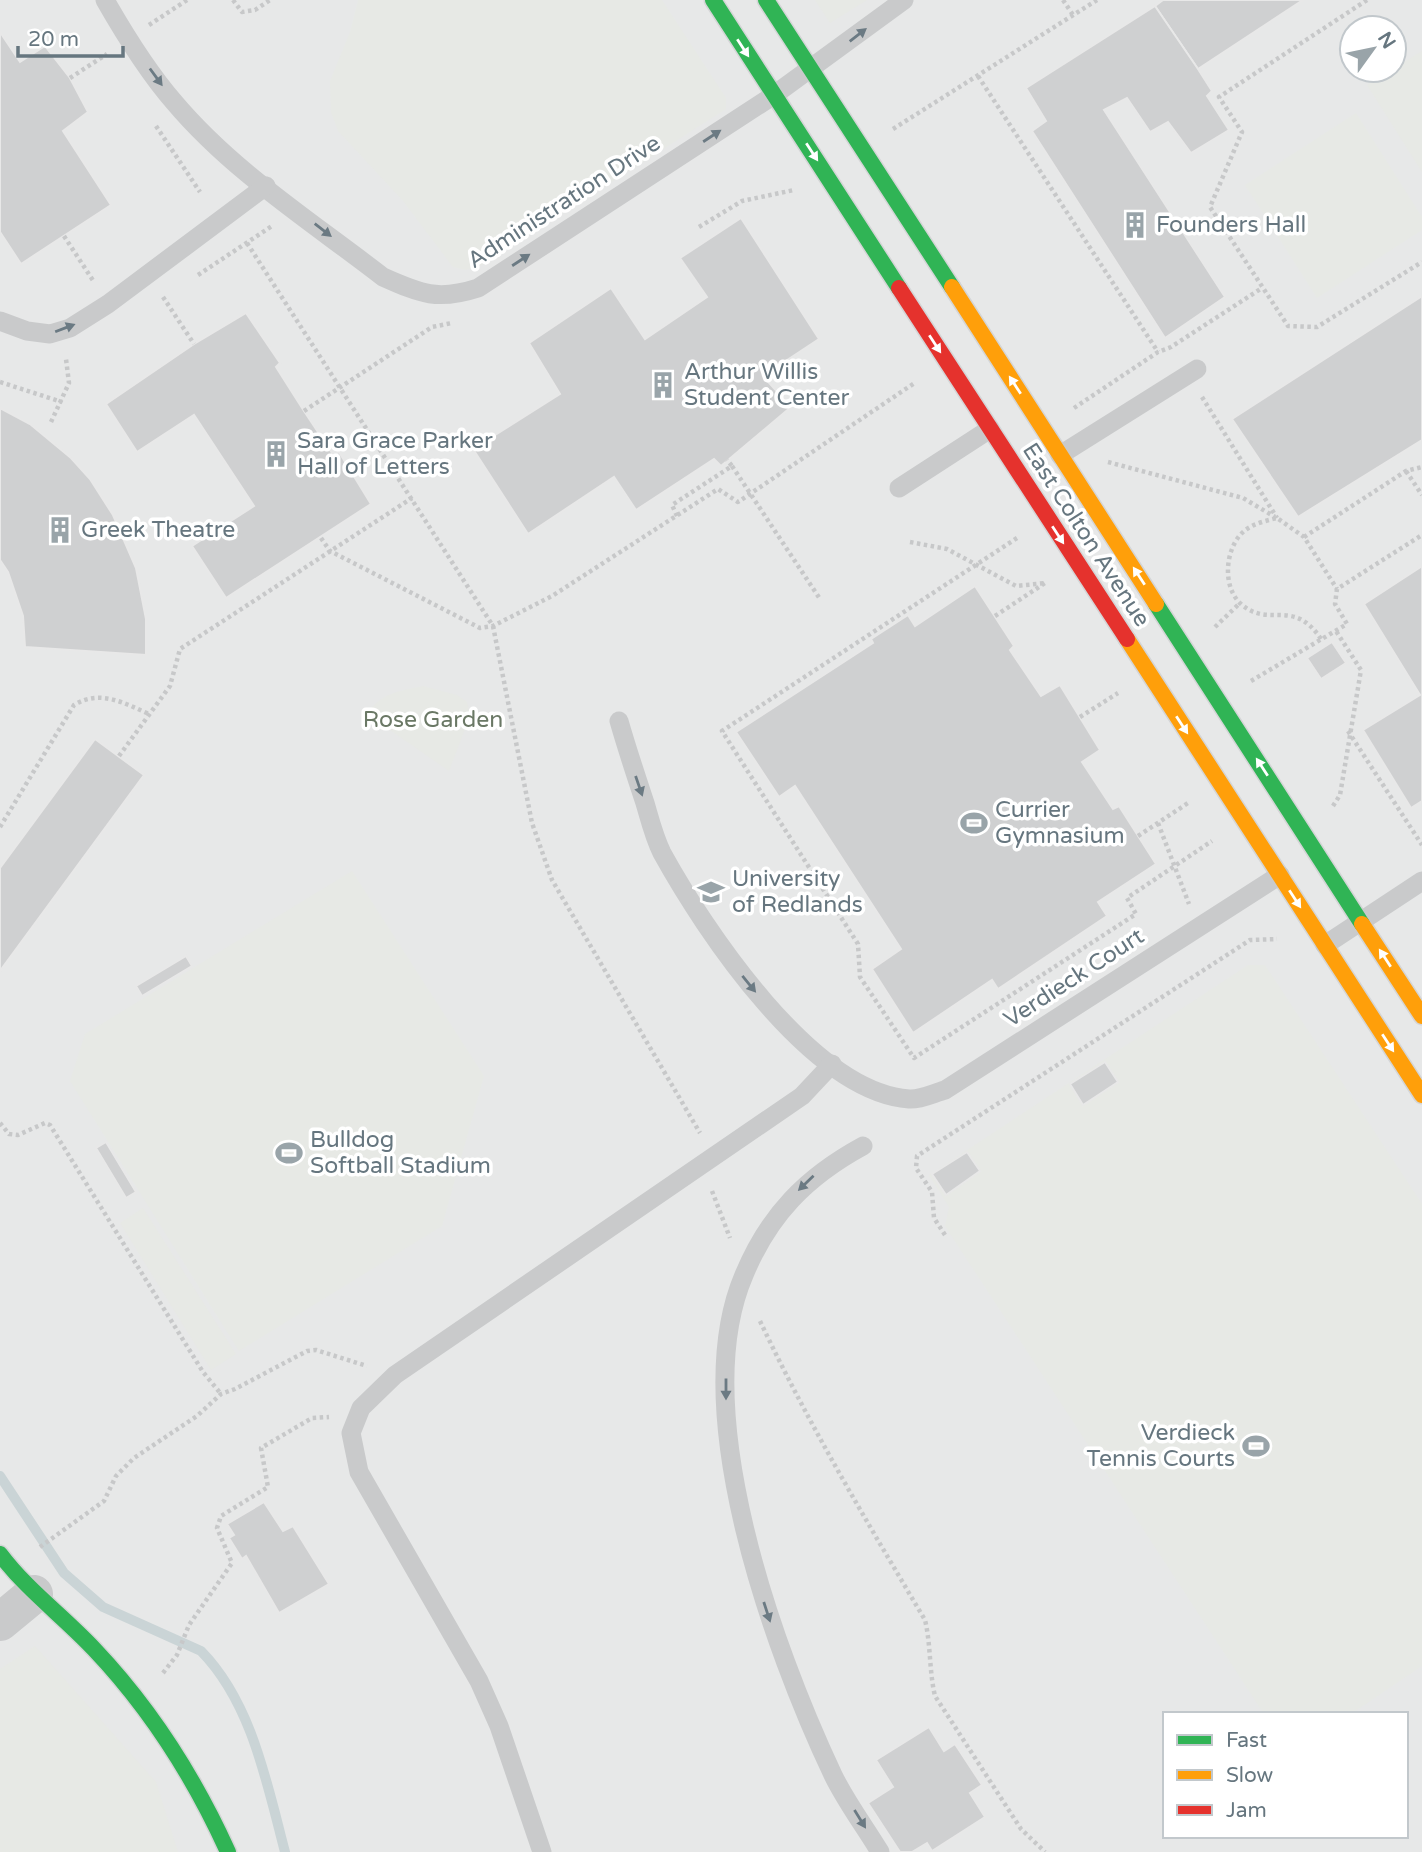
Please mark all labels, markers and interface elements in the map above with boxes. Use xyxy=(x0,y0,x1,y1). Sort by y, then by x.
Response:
scale bar xyxy=(18,14,122,58)
north arrow xyxy=(1338,14,1408,84)
text: 20 m xyxy=(28,27,79,52)
text: N xyxy=(1373,28,1400,53)
one-way arrow xyxy=(849,29,867,43)
one-way arrow xyxy=(737,38,750,57)
one-way arrow xyxy=(149,68,163,87)
street label: Administration Drive xyxy=(462,129,666,275)
one-way arrow xyxy=(702,129,722,142)
one-way arrow xyxy=(805,143,818,162)
building icon: Founders Hall xyxy=(1120,210,1150,240)
place label: Founders Hall xyxy=(1156,211,1306,239)
one-way arrow xyxy=(314,223,332,237)
one-way arrow xyxy=(512,254,531,267)
one-way arrow xyxy=(55,323,76,334)
one-way arrow xyxy=(928,334,941,353)
place label: Arthur Willis Student Center xyxy=(684,358,849,412)
building icon: Arthur Willis Student Center xyxy=(648,370,678,400)
one-way arrow xyxy=(1008,375,1021,395)
place label: Sara Grace Parker Hall of Letters xyxy=(297,427,493,481)
street label: East Colton Avenue xyxy=(1016,438,1156,632)
building icon: Sara Grace Parker Hall of Letters xyxy=(261,439,291,469)
building icon: Greek Theatre xyxy=(45,515,75,545)
place label: Greek Theatre xyxy=(81,516,235,544)
one-way arrow xyxy=(1052,525,1065,544)
one-way arrow xyxy=(1132,566,1145,586)
park label: Rose Garden xyxy=(363,706,503,734)
one-way arrow xyxy=(1176,716,1189,735)
one-way arrow xyxy=(1255,758,1269,776)
one-way arrow xyxy=(634,776,645,797)
place label: Currier Gymnasium xyxy=(995,796,1125,850)
sports icon: Currier Gymnasium xyxy=(959,808,989,838)
place label: University of Redlands xyxy=(732,865,863,919)
school or university icon: University of Redlands xyxy=(696,877,726,907)
one-way arrow xyxy=(1288,889,1301,908)
street label: Verdieck Court xyxy=(999,922,1149,1034)
one-way arrow xyxy=(1379,949,1392,968)
one-way arrow xyxy=(741,975,756,992)
one-way arrow xyxy=(1382,1033,1395,1053)
place label: Bulldog Softball Stadium xyxy=(310,1126,491,1180)
sports icon: Bulldog Softball Stadium xyxy=(274,1138,304,1168)
one-way arrow xyxy=(798,1175,815,1192)
one-way arrow xyxy=(720,1378,732,1400)
place label: Verdieck Tennis Courts xyxy=(1086,1419,1235,1473)
sports icon: Verdieck Tennis Courts xyxy=(1241,1431,1271,1461)
one-way arrow xyxy=(762,1601,773,1622)
legend xyxy=(1163,1712,1408,1838)
text: Fast xyxy=(1226,1728,1267,1753)
text: Slow xyxy=(1226,1763,1274,1788)
text: Jam xyxy=(1226,1798,1267,1823)
one-way arrow xyxy=(853,1809,866,1828)

